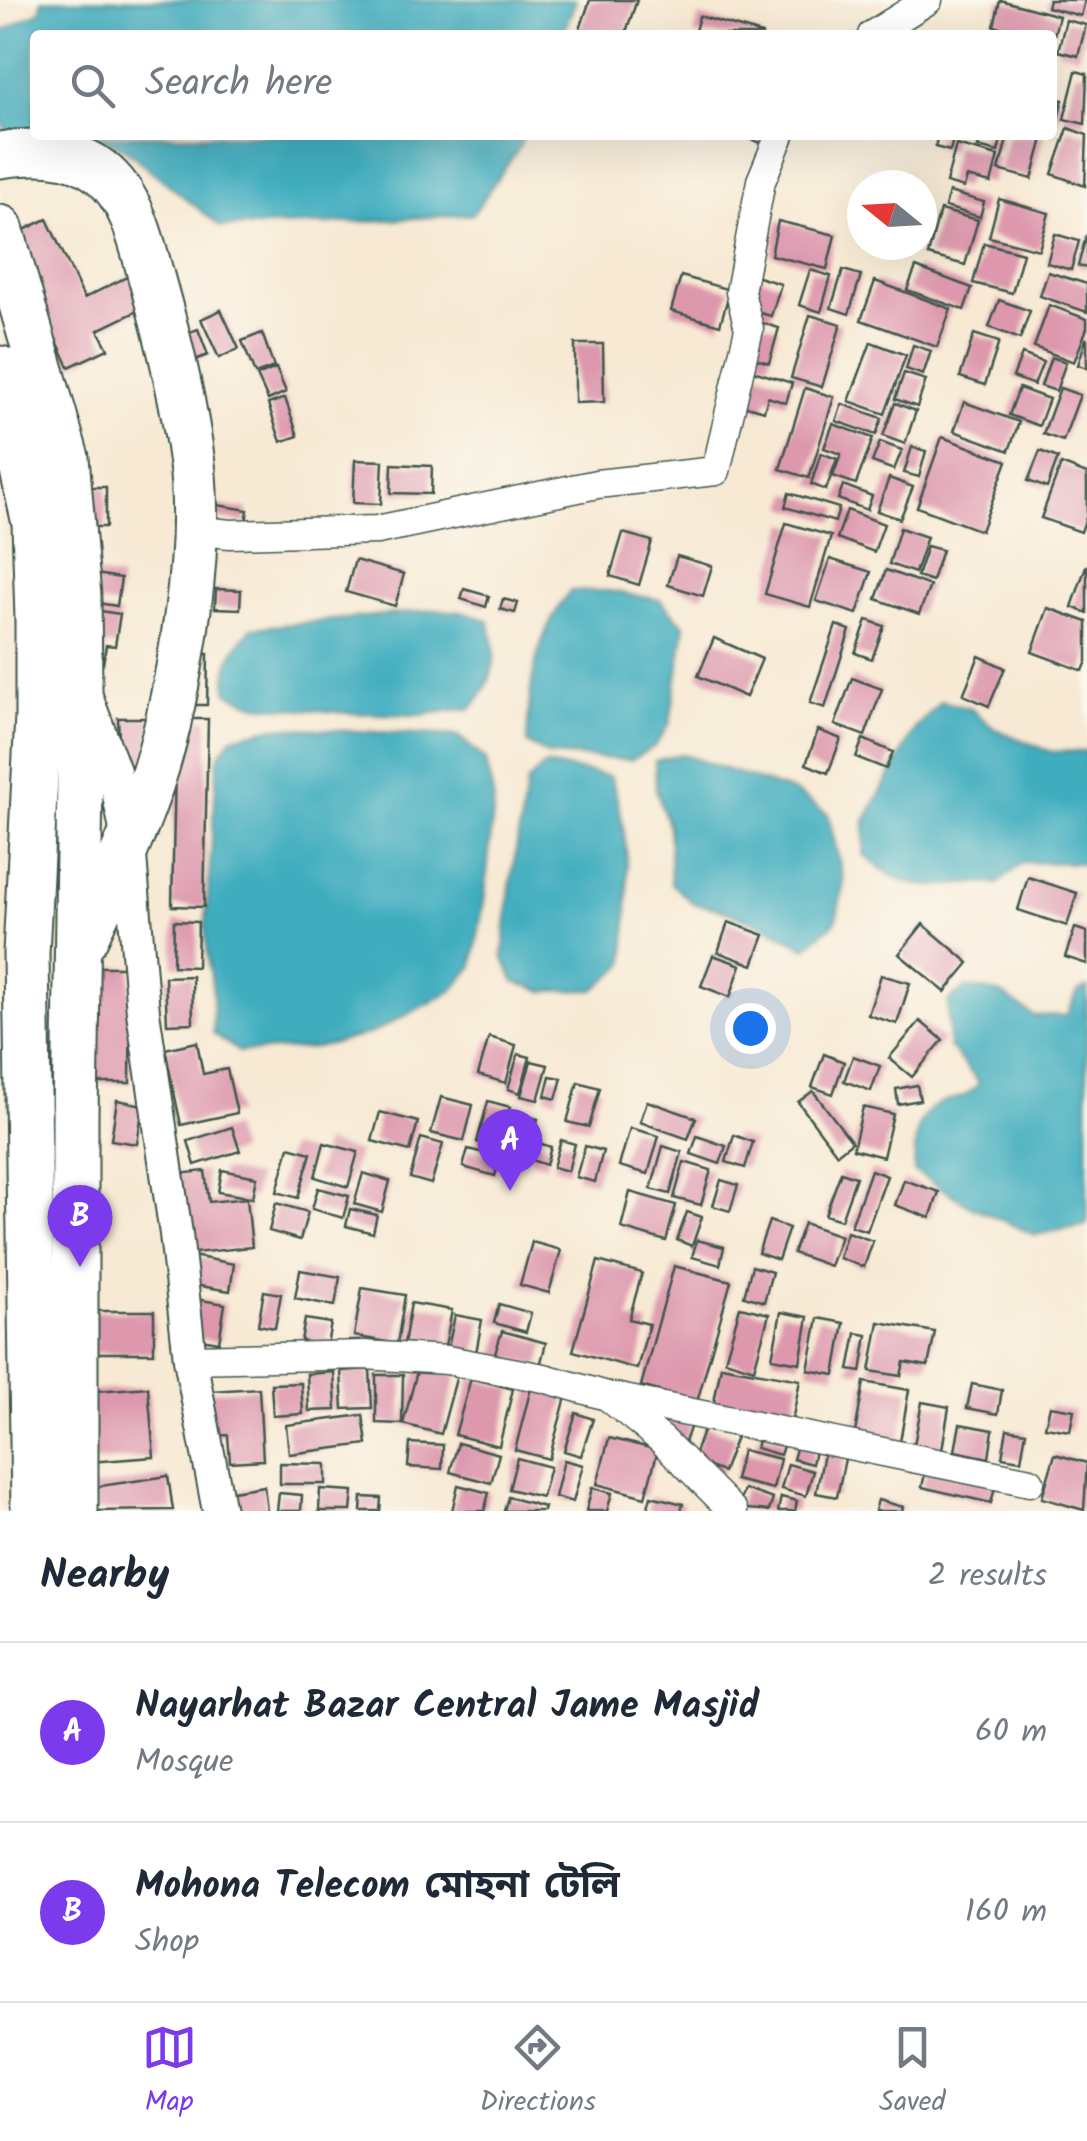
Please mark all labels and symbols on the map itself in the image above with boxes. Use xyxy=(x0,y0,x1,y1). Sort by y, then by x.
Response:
north arrow xyxy=(847,170,937,260)
your location xyxy=(725,1003,776,1054)
pin: A xyxy=(478,1108,542,1191)
pin: B xyxy=(48,1184,112,1267)

